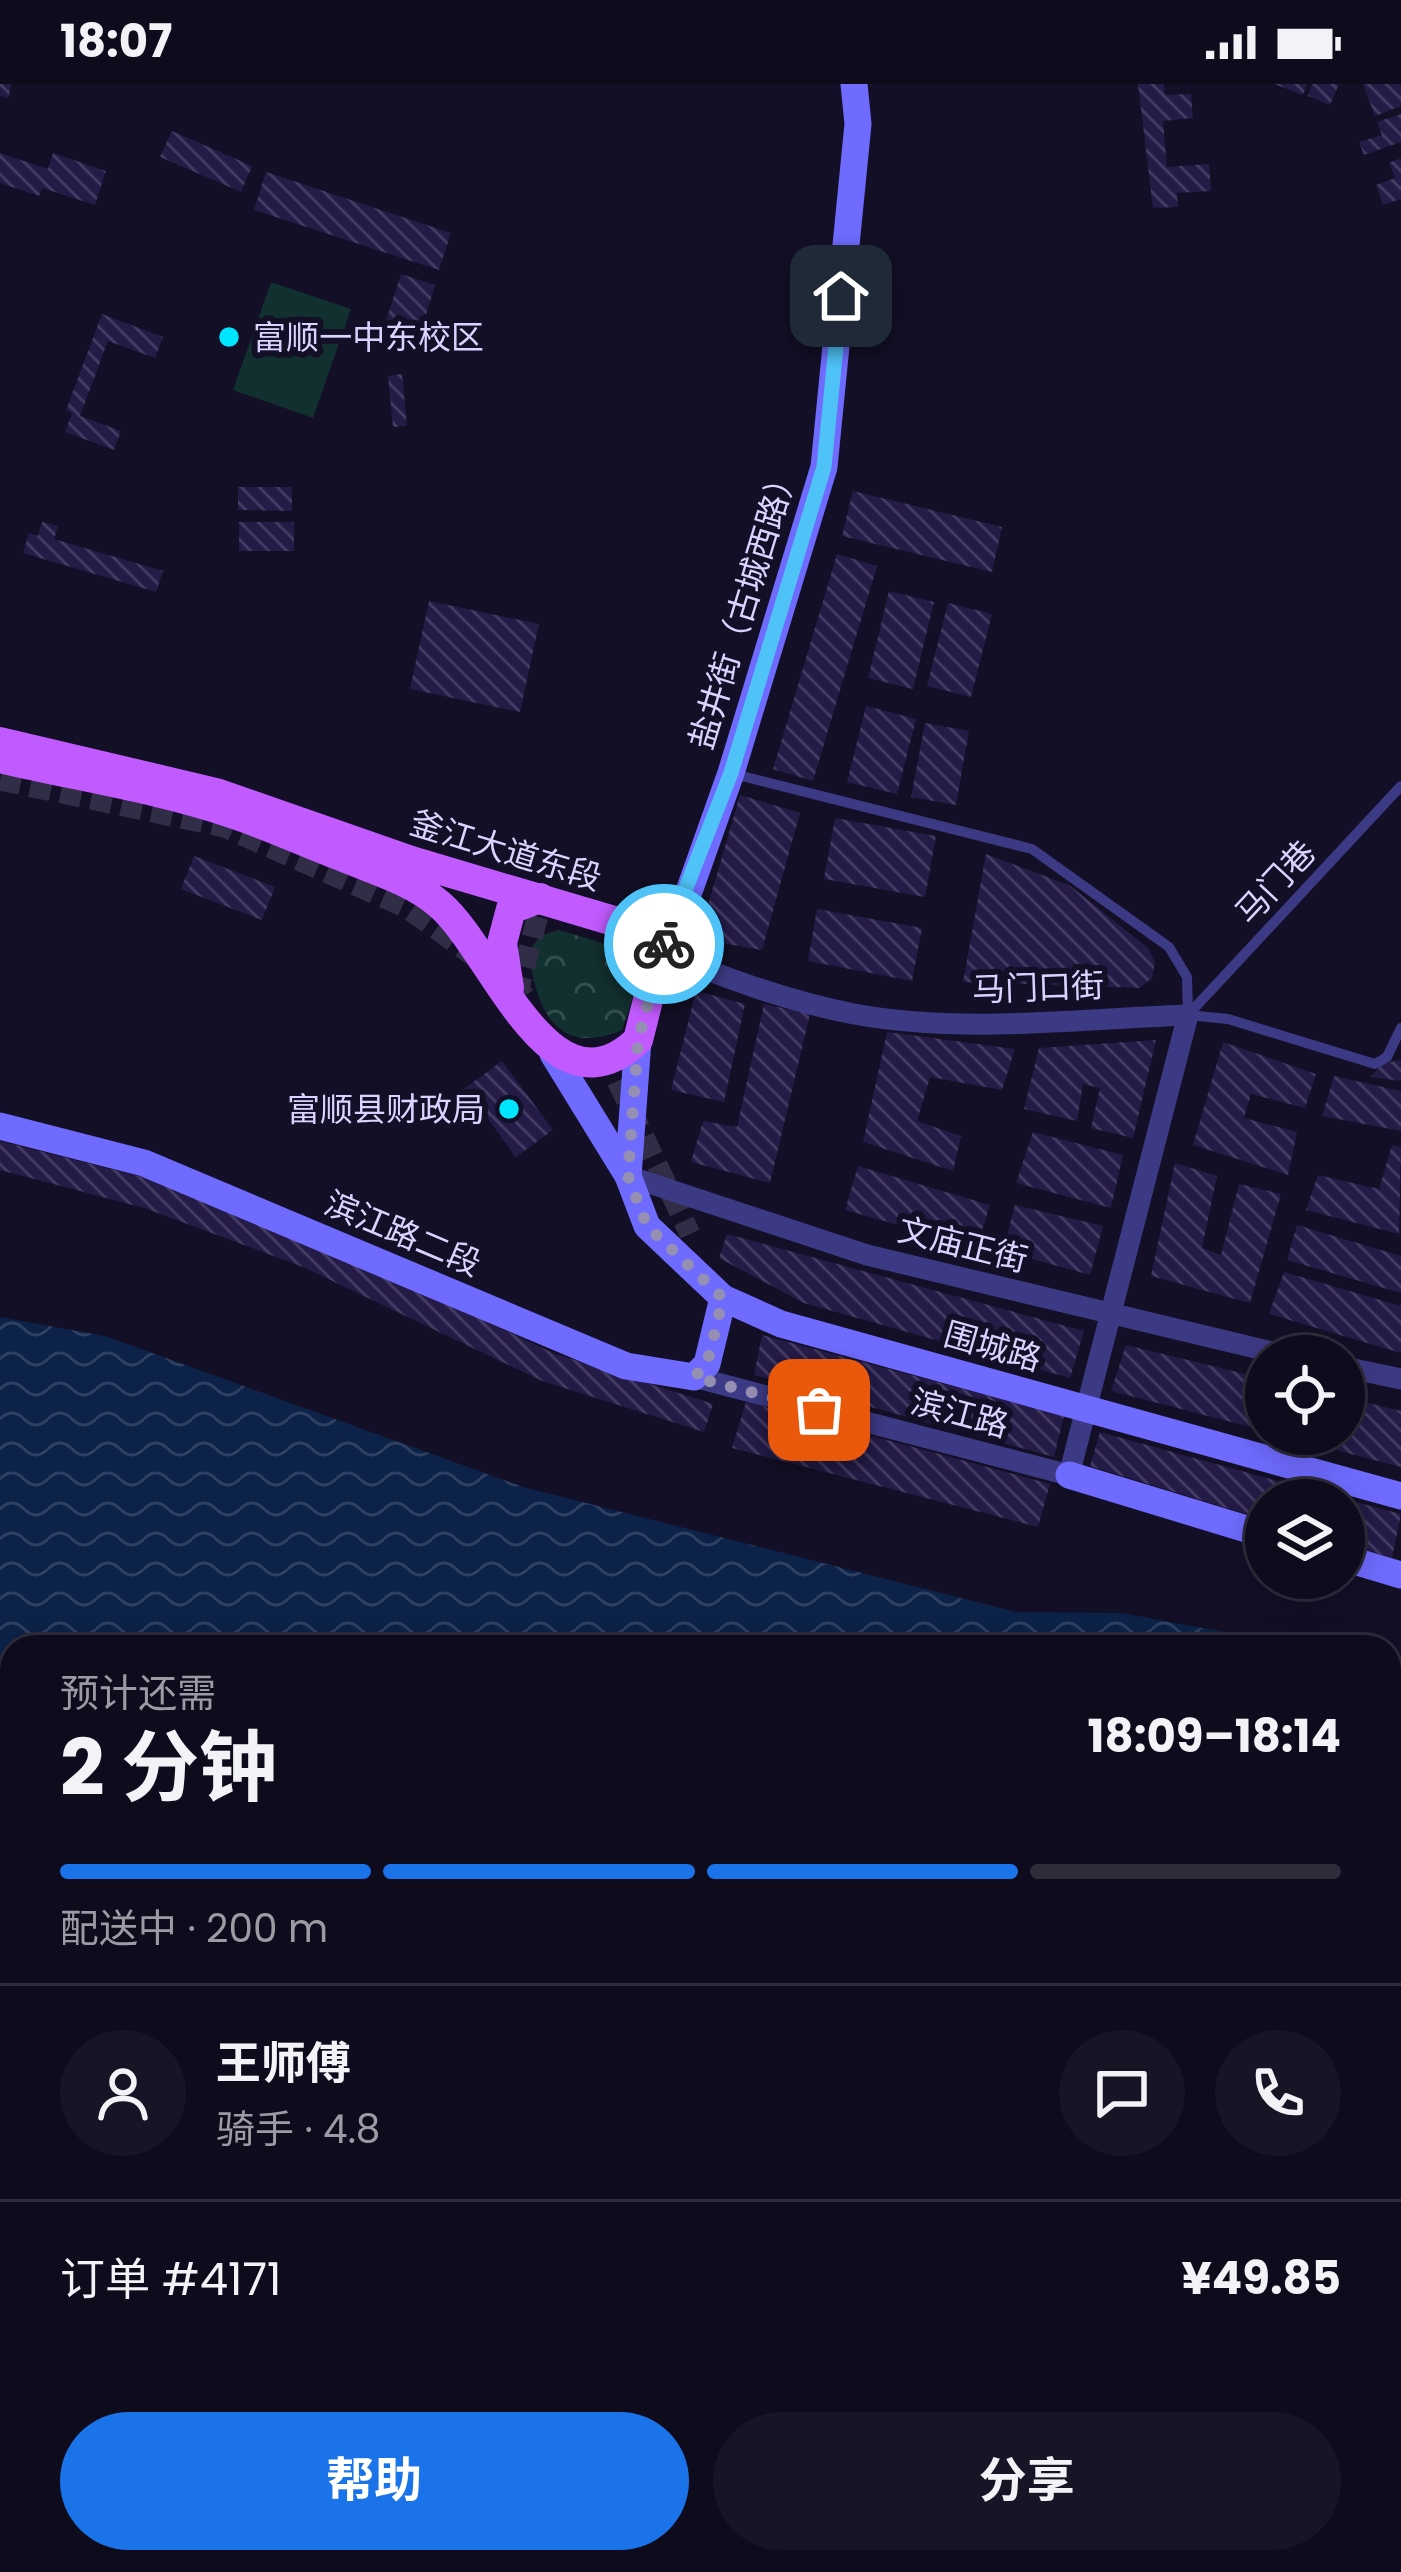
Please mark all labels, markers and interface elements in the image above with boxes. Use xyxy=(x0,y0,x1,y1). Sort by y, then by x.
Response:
text: 18:07 xyxy=(60,10,172,73)
pin xyxy=(790,245,892,347)
icon: home xyxy=(808,263,874,329)
place label: 富顺一中东校区 xyxy=(253,314,484,361)
marker: 富顺一中东校区 xyxy=(216,324,242,350)
street label: 盐井街（古城西路） xyxy=(678,457,809,755)
street label: 釜江大道东段 xyxy=(404,799,607,902)
street label: 马门巷 xyxy=(1224,830,1326,935)
courier xyxy=(604,884,724,1004)
icon: bike xyxy=(631,911,697,977)
street label: 马门口街 xyxy=(971,962,1105,1013)
place label: 富顺县财政局 xyxy=(287,1086,485,1133)
marker: 富顺县财政局 xyxy=(496,1096,522,1122)
street label: 滨江路二段 xyxy=(318,1180,488,1287)
street label: 文庙正街 xyxy=(893,1206,1033,1283)
street label: 围城路 xyxy=(939,1310,1047,1383)
map controls xyxy=(1245,1335,1365,1599)
button: locate xyxy=(1245,1335,1365,1455)
pin xyxy=(768,1359,870,1461)
icon: bag xyxy=(786,1377,852,1443)
street label: 滨江路 xyxy=(906,1378,1014,1449)
button: layers xyxy=(1245,1479,1365,1599)
text: 预计还需 xyxy=(60,1666,216,1721)
text: 18:09–18:14 xyxy=(1088,1705,1341,1768)
text: 2 分钟 xyxy=(60,1713,277,1822)
text: 配送中 · 200 m xyxy=(60,1901,328,1956)
button: person xyxy=(60,2030,186,2156)
button: chat xyxy=(1059,2030,1185,2156)
button: phone xyxy=(1215,2030,1341,2156)
text: 王师傅 xyxy=(216,2032,351,2095)
text: 骑手 · 4.8 xyxy=(216,2102,380,2157)
text: ¥49.85 xyxy=(1182,2247,1341,2310)
text: 订单 #4171 xyxy=(60,2248,282,2311)
button: 帮助 xyxy=(60,2412,689,2550)
button: 分享 xyxy=(713,2412,1341,2550)

